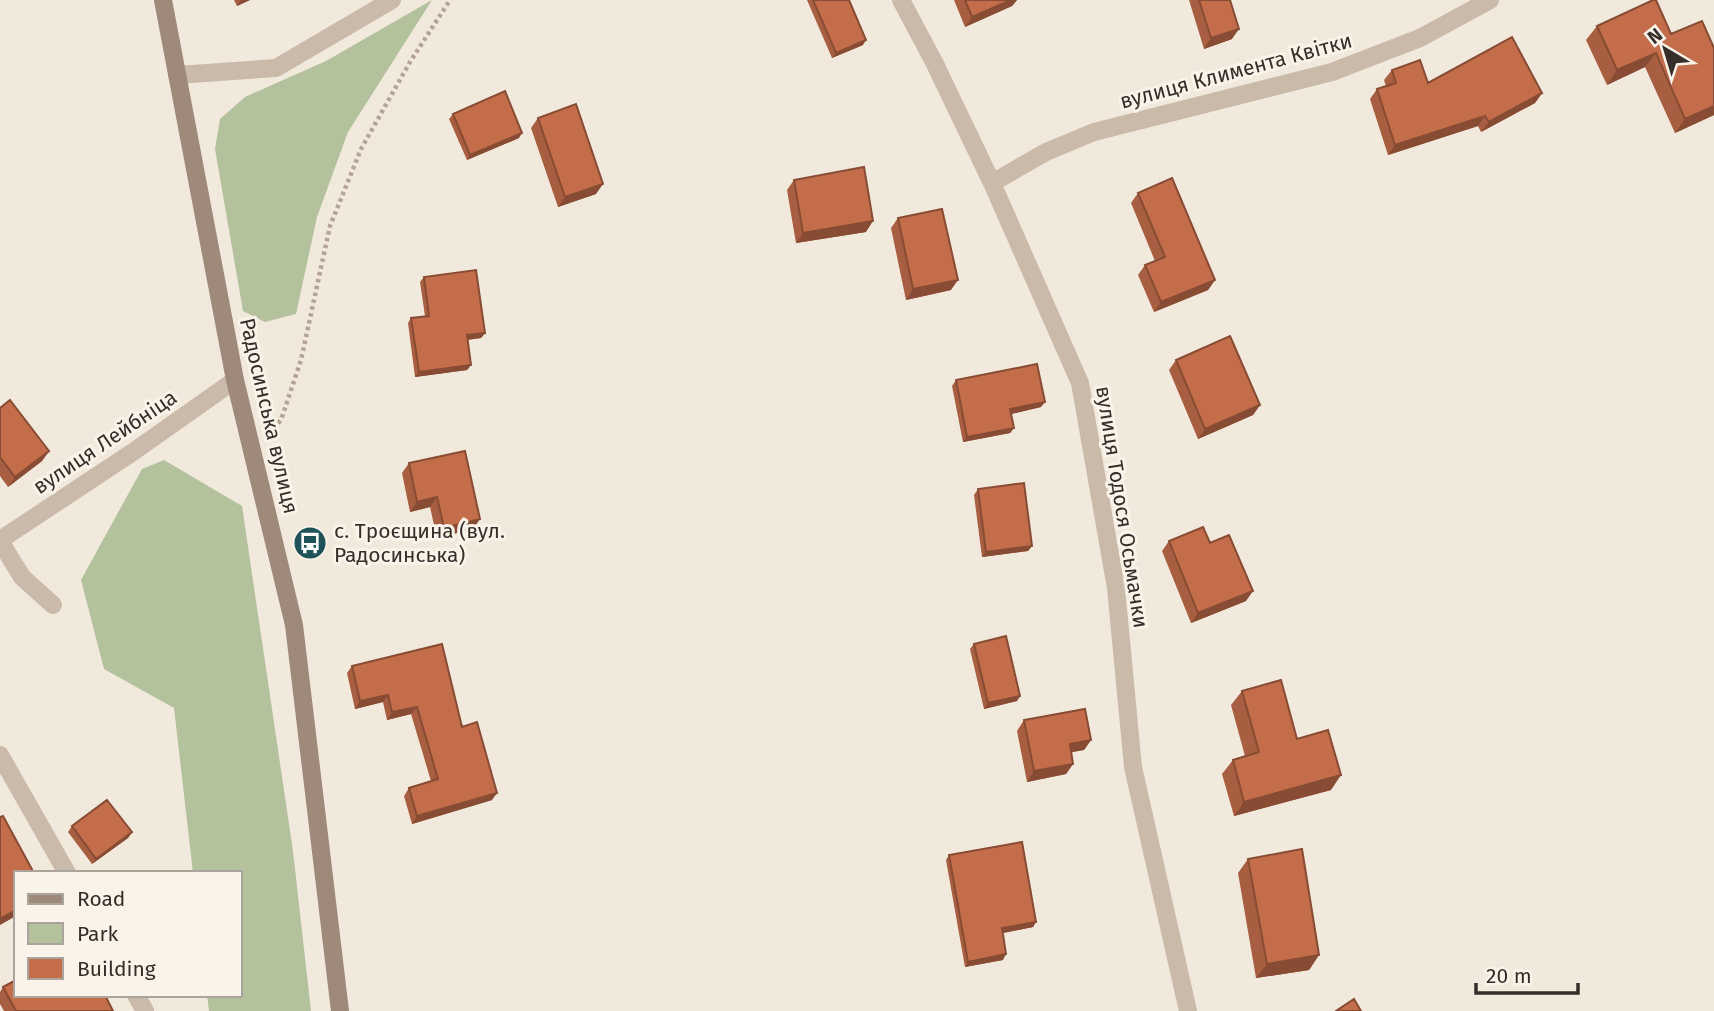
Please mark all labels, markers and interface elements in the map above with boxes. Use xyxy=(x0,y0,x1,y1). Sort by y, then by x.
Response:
north arrow xyxy=(1630,14,1700,84)
text: N xyxy=(1643,23,1667,49)
street label: вулиця Климента Квітки xyxy=(1117,27,1355,115)
street label: Радосинська вулиця xyxy=(234,316,304,516)
street label: вулиця Лейбніца xyxy=(28,384,182,500)
street label: вулиця Тодося Осьмачки xyxy=(1090,384,1154,630)
place label: с. Троєщина (вул. Радосинська) xyxy=(334,518,505,568)
bus stop icon: с. Троєщина (вул. Радосинська) xyxy=(291,524,329,562)
legend xyxy=(14,871,242,997)
text: Road xyxy=(77,886,125,912)
text: Park xyxy=(77,921,119,947)
scale bar xyxy=(1476,951,1578,995)
text: Building xyxy=(77,956,156,982)
text: 20 m xyxy=(1486,963,1532,989)

